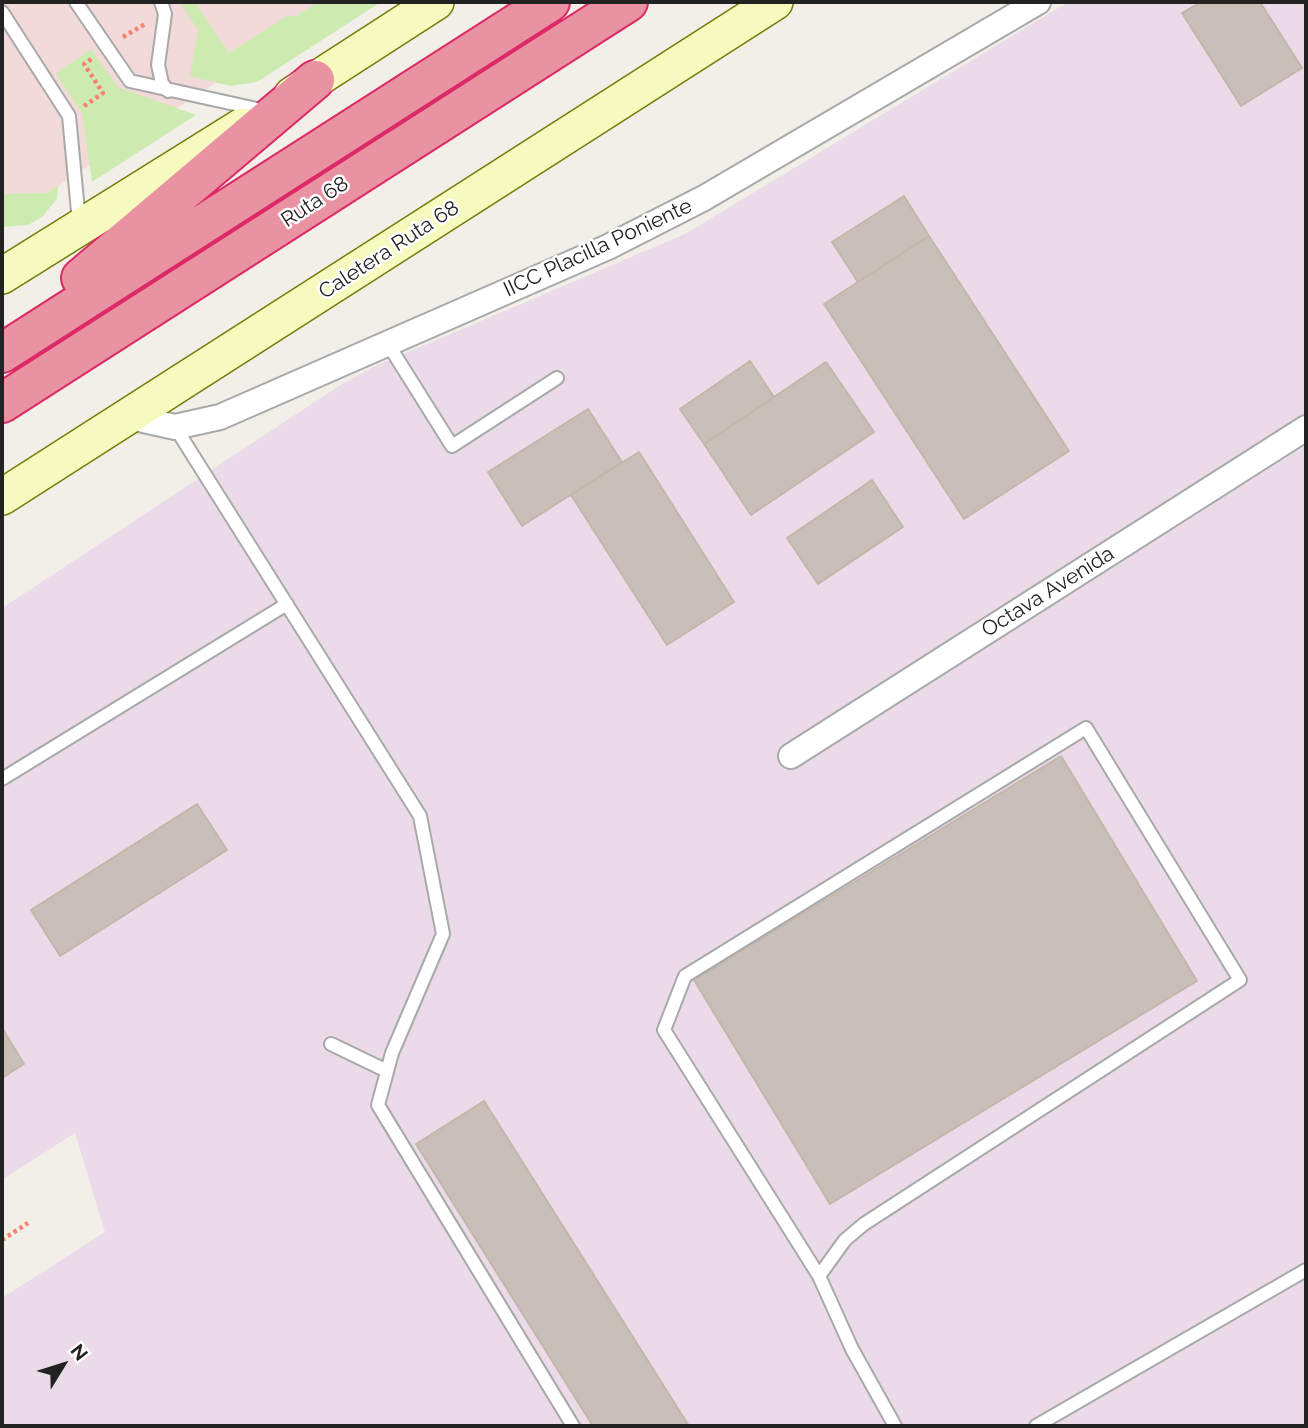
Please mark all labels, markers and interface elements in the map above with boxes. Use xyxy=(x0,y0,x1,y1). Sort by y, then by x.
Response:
street label: Ruta 68 xyxy=(277,171,353,233)
street label: IICC Placilla Poniente xyxy=(500,193,696,303)
street label: Caletera Ruta 68 xyxy=(314,195,464,305)
street label: Octava Avenida xyxy=(977,541,1119,643)
north arrow xyxy=(28,1330,98,1400)
text: N xyxy=(66,1340,93,1365)

